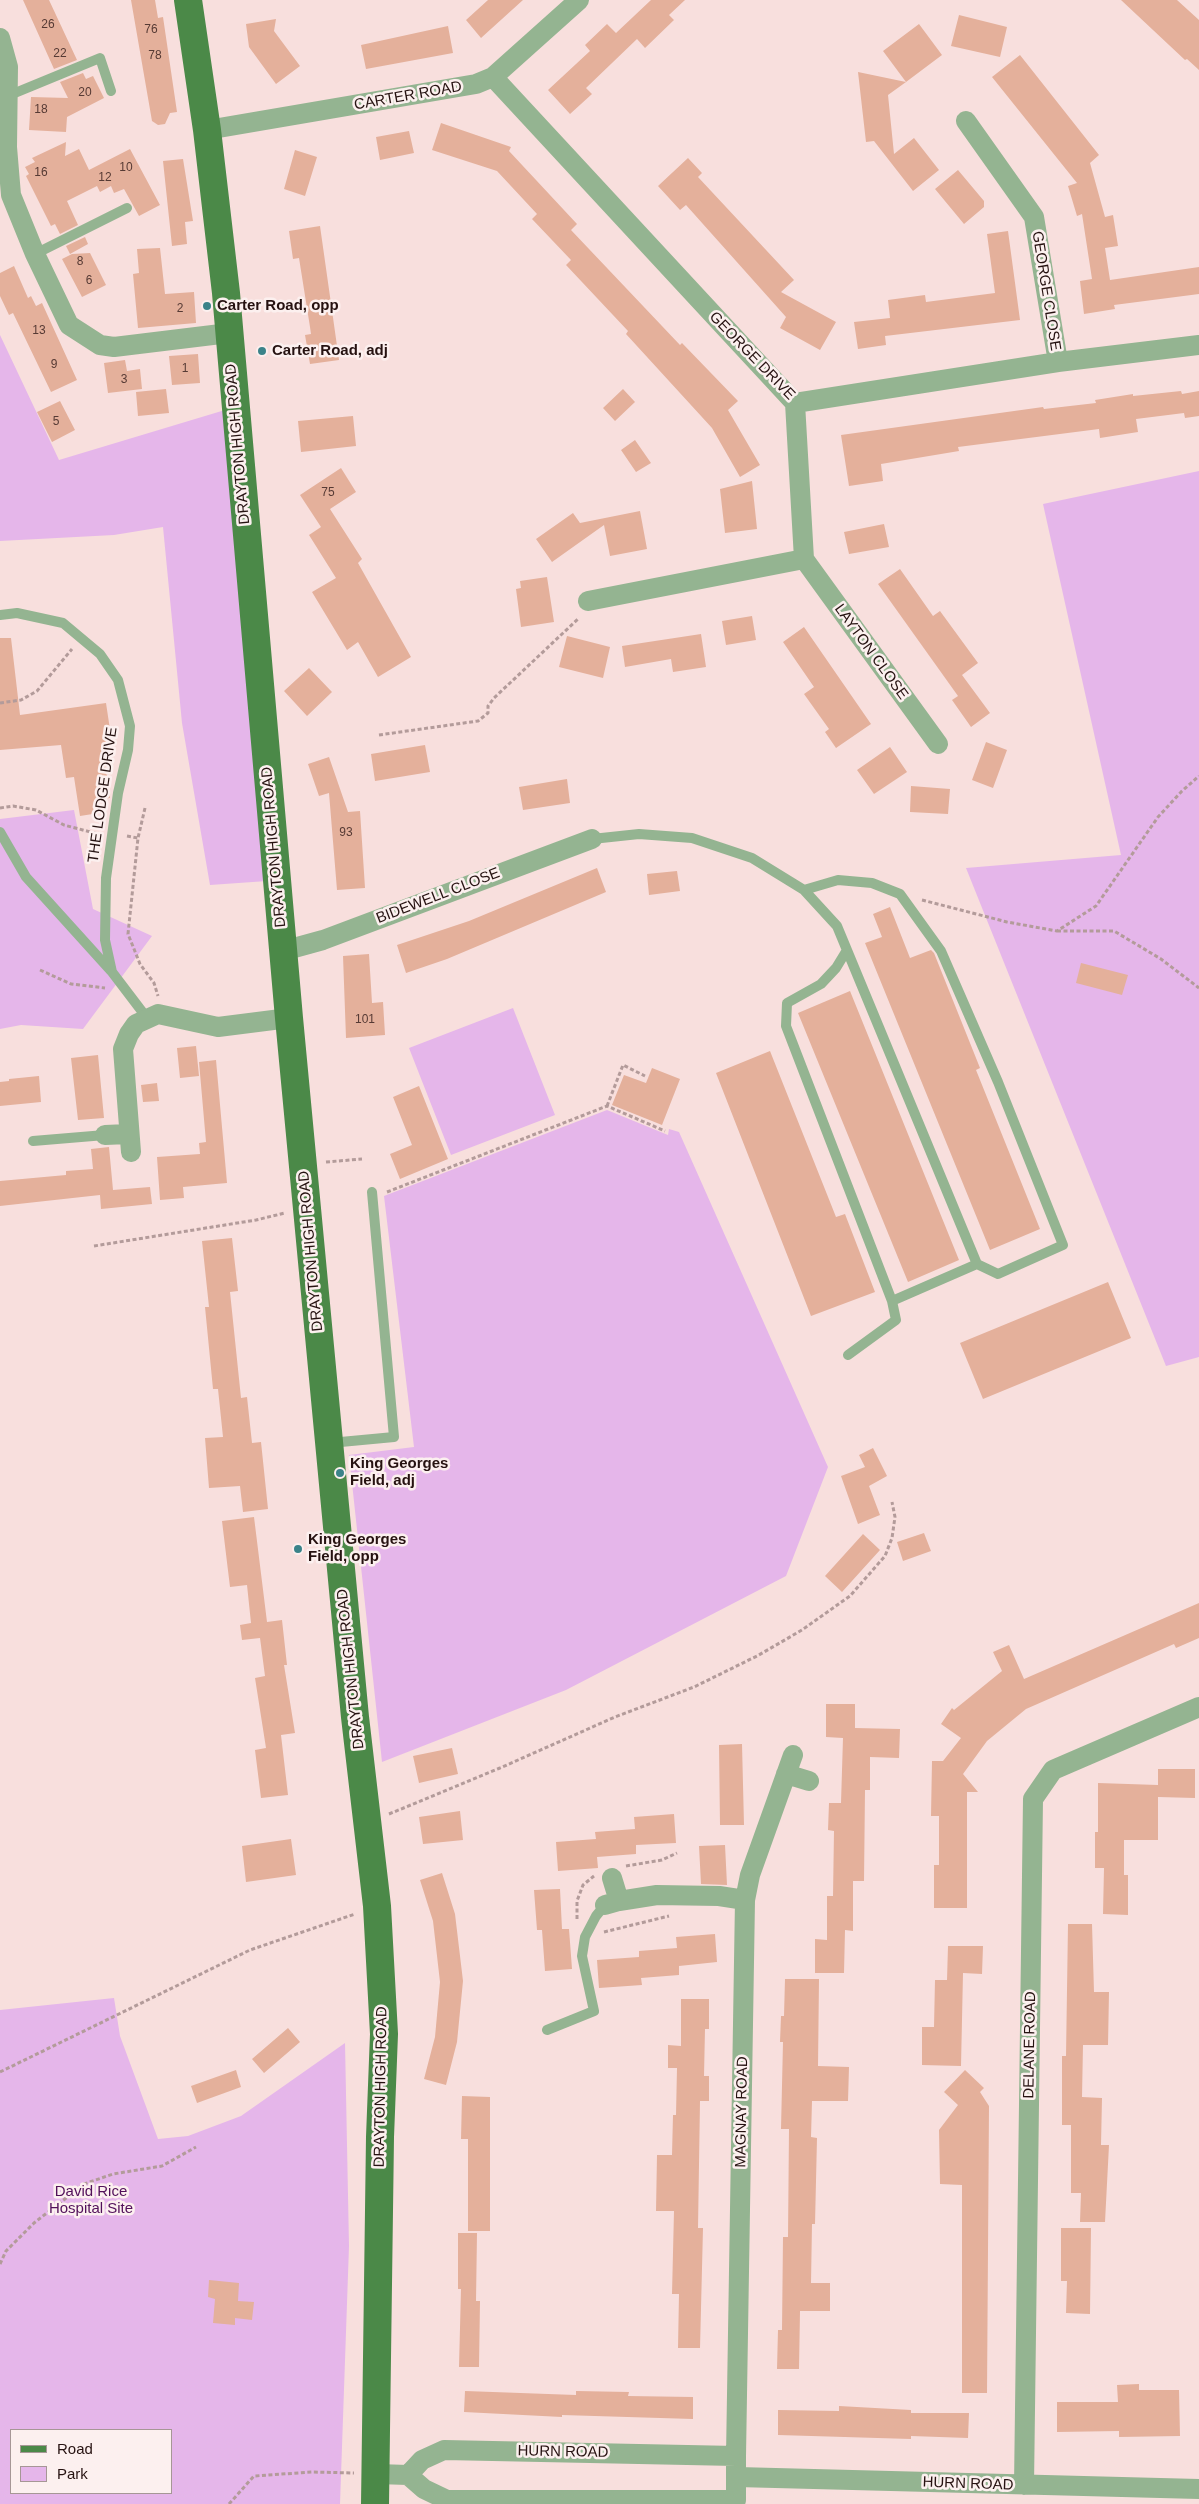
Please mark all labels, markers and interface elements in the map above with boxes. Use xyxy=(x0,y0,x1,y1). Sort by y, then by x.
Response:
house number: 26 xyxy=(41,18,55,32)
house number: 76 xyxy=(144,23,158,37)
house number: 22 xyxy=(53,47,67,61)
house number: 78 xyxy=(148,49,162,63)
street label: CARTER ROAD xyxy=(353,78,463,114)
house number: 20 xyxy=(78,86,92,100)
house number: 18 xyxy=(34,103,48,117)
house number: 10 xyxy=(119,161,133,175)
house number: 16 xyxy=(34,166,48,180)
house number: 12 xyxy=(98,171,112,185)
street label: GEORGE CLOSE xyxy=(1028,230,1064,352)
house number: 8 xyxy=(77,255,83,269)
house number: 6 xyxy=(86,274,92,288)
place label: Carter Road, opp xyxy=(217,297,339,315)
marker: Carter Road, opp xyxy=(201,300,213,312)
house number: 2 xyxy=(177,302,183,316)
street label: GEORGE DRIVE xyxy=(705,308,799,404)
house number: 13 xyxy=(32,324,46,338)
place label: Carter Road, adj xyxy=(272,342,388,360)
marker: Carter Road, adj xyxy=(256,345,268,357)
house number: 9 xyxy=(51,358,57,372)
house number: 1 xyxy=(182,362,188,376)
street label: DRAYTON HIGH ROAD xyxy=(222,363,254,525)
house number: 3 xyxy=(121,373,127,387)
house number: 5 xyxy=(53,415,59,429)
house number: 75 xyxy=(321,486,335,500)
street label: LAYTON CLOSE xyxy=(830,601,912,703)
street label: THE LODGE DRIVE xyxy=(85,726,121,864)
street label: DRAYTON HIGH ROAD xyxy=(258,766,290,928)
house number: 93 xyxy=(339,826,353,840)
street label: BIDEWELL CLOSE xyxy=(374,864,502,928)
house number: 101 xyxy=(355,1013,375,1027)
street label: DRAYTON HIGH ROAD xyxy=(295,1170,327,1332)
place label: King Georges Field, adj xyxy=(350,1455,448,1490)
marker: King Georges Field, adj xyxy=(334,1467,346,1479)
place label: King Georges Field, opp xyxy=(308,1531,406,1566)
marker: King Georges Field, opp xyxy=(292,1543,304,1555)
street label: DRAYTON HIGH ROAD xyxy=(334,1588,368,1750)
street label: DELANE ROAD xyxy=(1020,1991,1040,2099)
street label: DRAYTON HIGH ROAD xyxy=(371,2006,391,2168)
street label: MAGNAY ROAD xyxy=(732,2056,752,2168)
park label: David Rice Hospital Site xyxy=(49,2183,133,2218)
legend xyxy=(10,2429,172,2494)
text: Road xyxy=(57,2440,93,2457)
street label: HURN ROAD xyxy=(517,2442,609,2462)
text: Park xyxy=(57,2465,88,2482)
street label: HURN ROAD xyxy=(922,2473,1014,2495)

